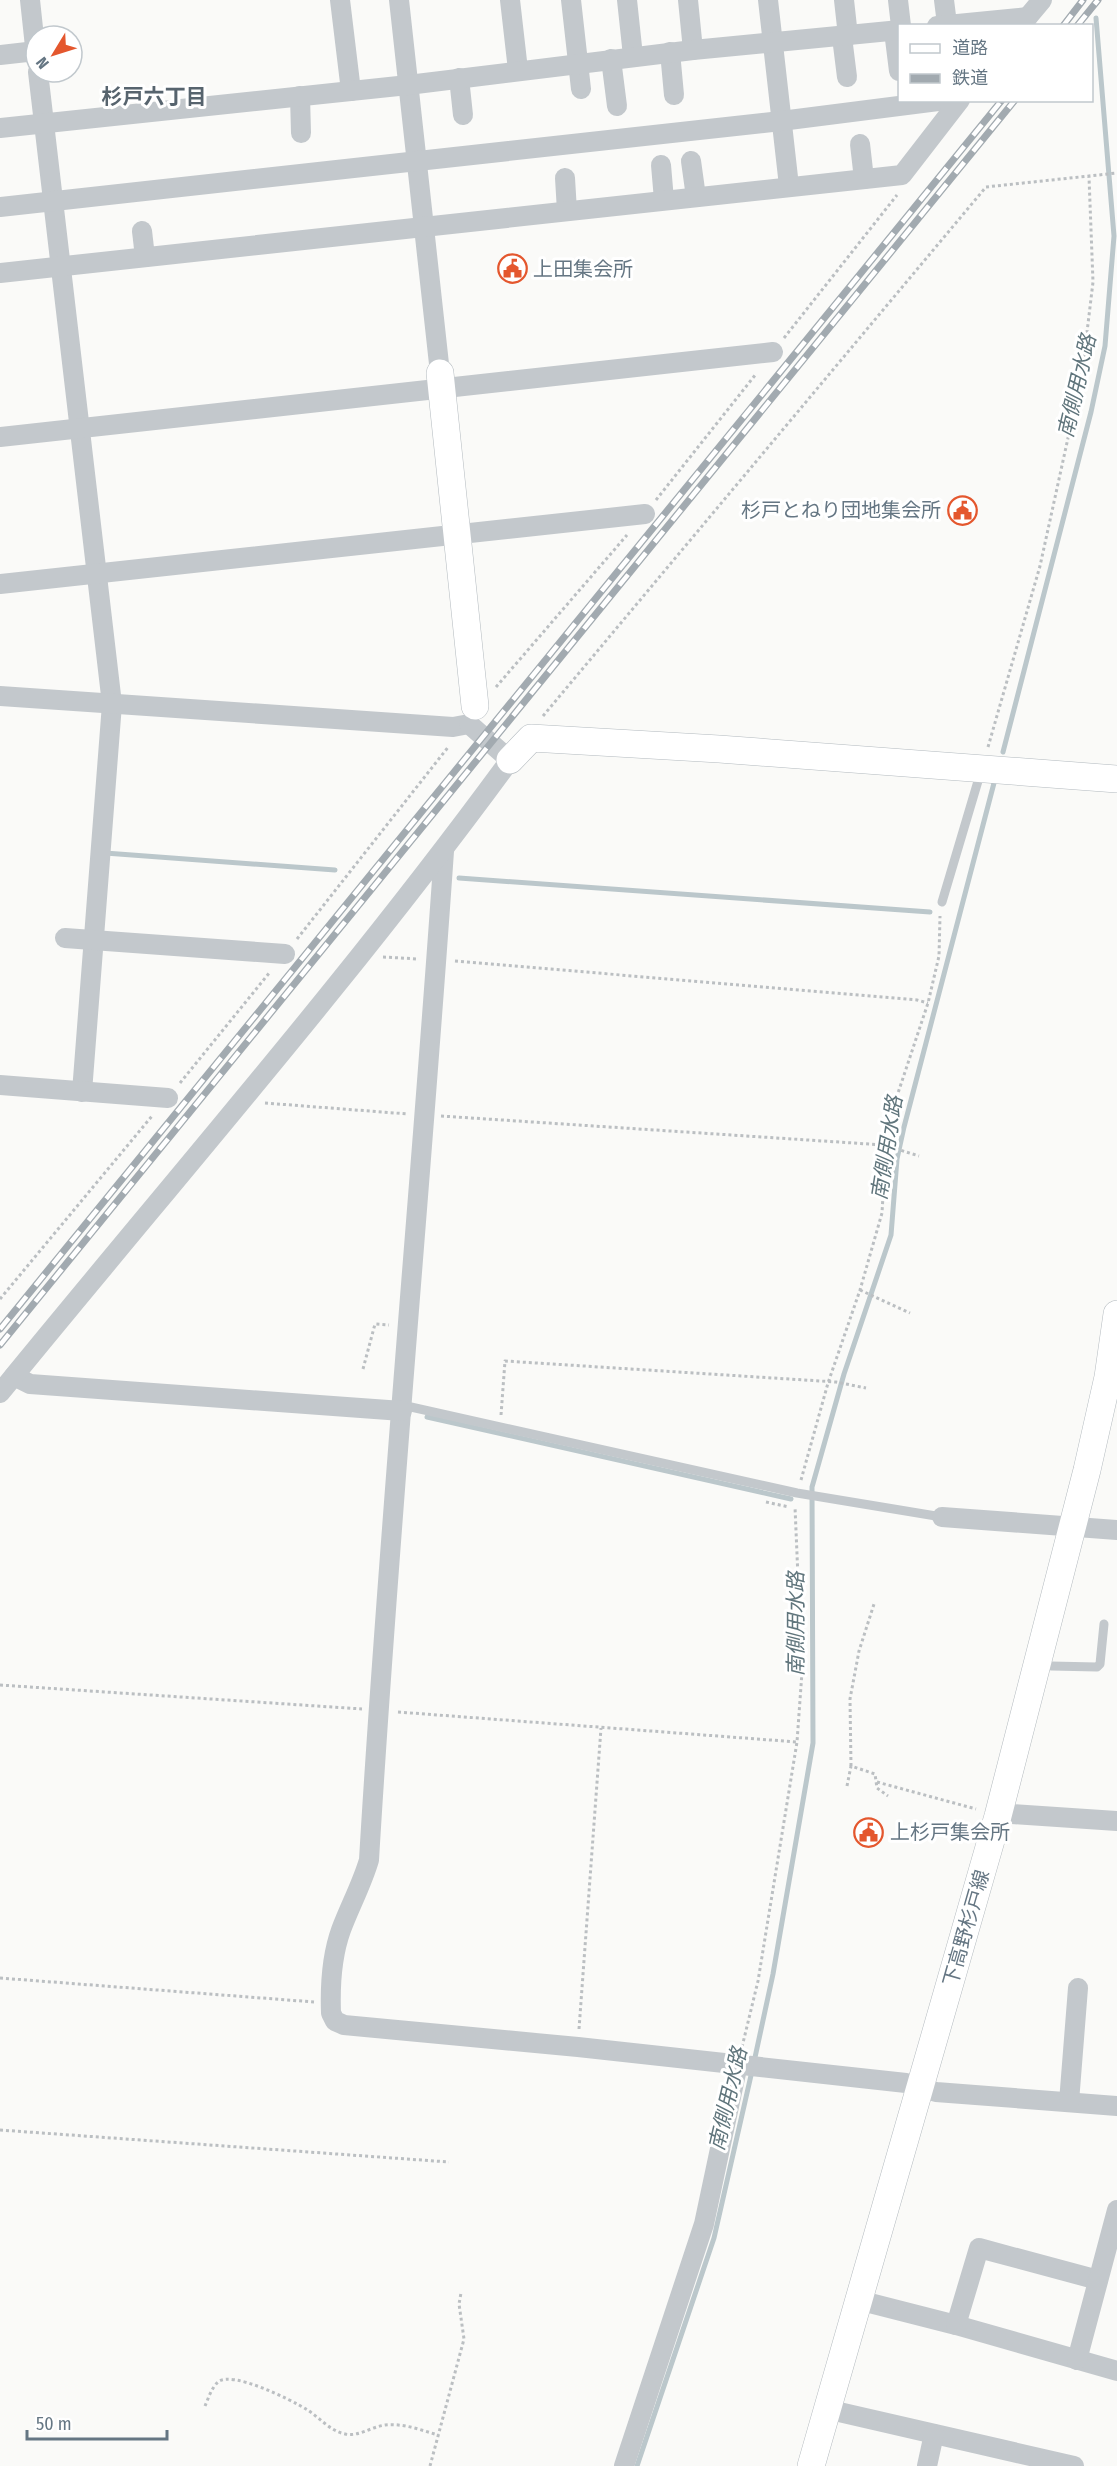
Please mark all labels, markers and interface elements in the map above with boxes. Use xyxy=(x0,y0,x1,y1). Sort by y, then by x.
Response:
north arrow xyxy=(24,24,84,84)
legend xyxy=(898,24,1093,102)
text: 道路 xyxy=(952,37,988,59)
text: N xyxy=(32,53,53,73)
text: 鉄道 xyxy=(952,67,988,89)
district label: 杉戸六丁目 xyxy=(102,84,207,110)
public building icon: 上田集会所 xyxy=(496,253,528,285)
place label: 上田集会所 xyxy=(533,257,633,281)
water label: 南側用水路 xyxy=(1053,330,1102,440)
public building icon: 杉戸とねり団地集会所 xyxy=(946,494,978,526)
place label: 杉戸とねり団地集会所 xyxy=(741,498,941,522)
water label: 南側用水路 xyxy=(866,1092,908,1202)
water label: 南側用水路 xyxy=(783,1570,809,1677)
public building icon: 上杉戸集会所 xyxy=(853,1816,885,1848)
place label: 上杉戸集会所 xyxy=(890,1820,1010,1844)
street label: 下高野杉戸線 xyxy=(938,1867,994,1989)
water label: 南側用水路 xyxy=(704,2043,753,2153)
scale bar xyxy=(27,2403,166,2441)
text: 50 m xyxy=(36,2413,72,2435)

